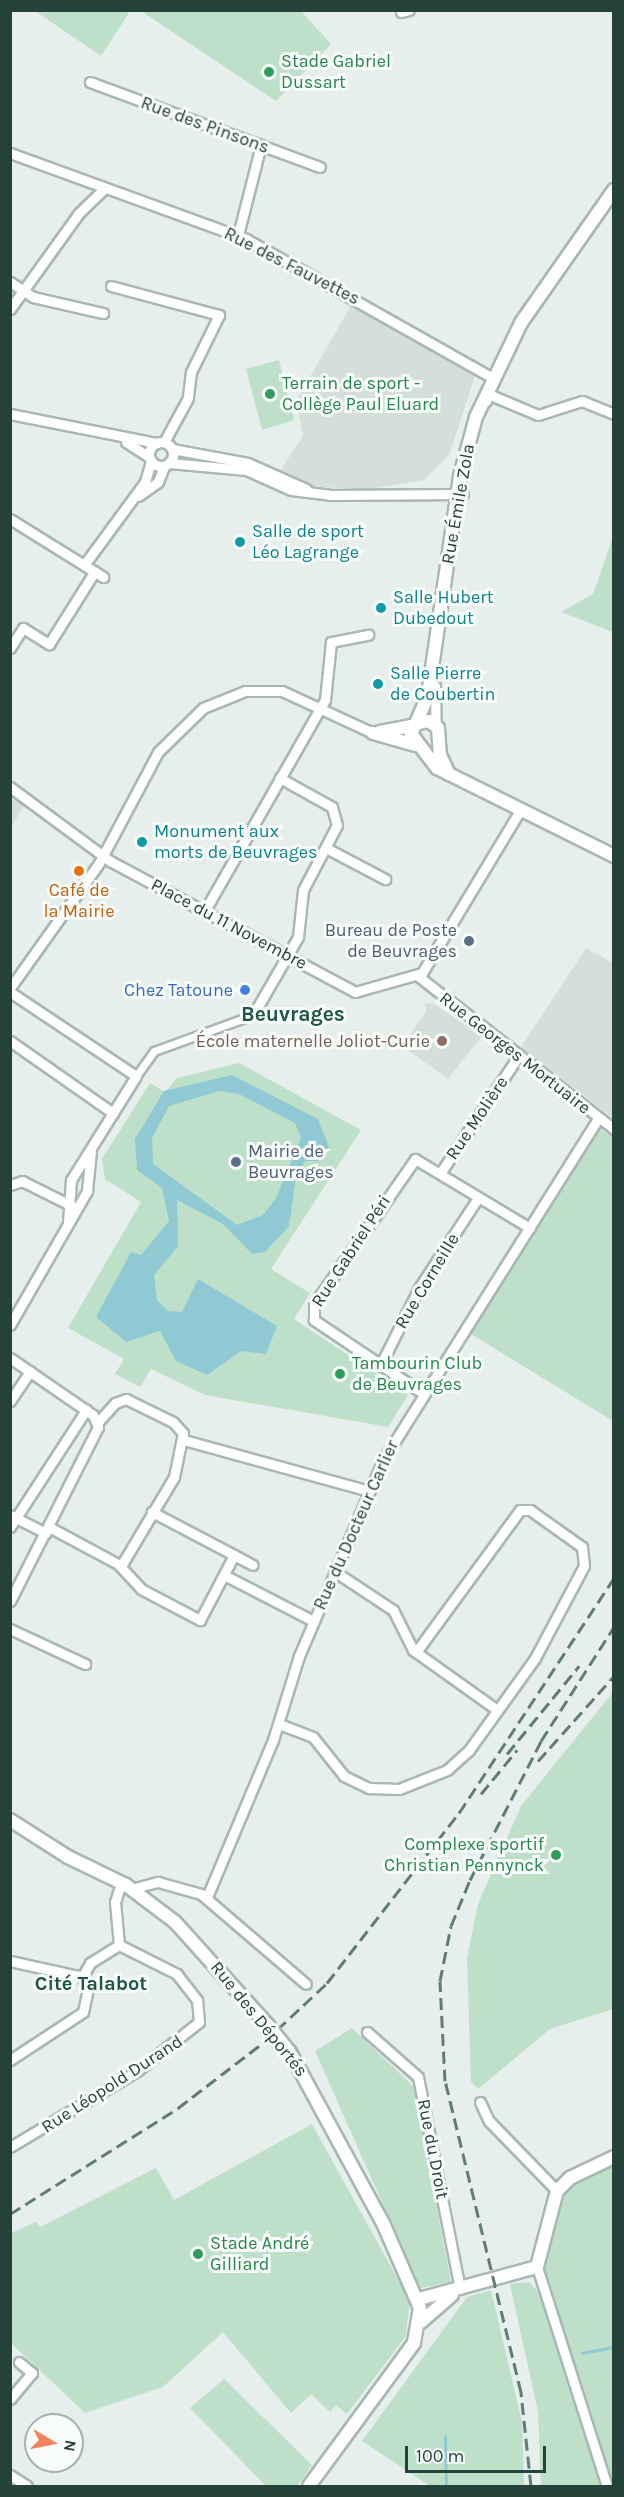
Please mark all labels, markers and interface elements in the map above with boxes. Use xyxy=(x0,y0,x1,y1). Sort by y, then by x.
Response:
place label: Stade Gabriel Dussart xyxy=(281,51,391,94)
marker: Stade Gabriel Dussart xyxy=(262,65,276,79)
street label: Rue des Pinsons xyxy=(138,92,272,158)
street label: Rue des Fauvettes xyxy=(221,222,363,310)
place label: Terrain de sport - Collège Paul Eluard xyxy=(282,373,439,416)
marker: Terrain de sport - Collège Paul Eluard xyxy=(263,387,277,401)
street label: Rue Émile Zola xyxy=(437,442,479,566)
place label: Salle de sport Léo Lagrange xyxy=(252,521,364,564)
marker: Salle de sport Léo Lagrange xyxy=(233,535,247,549)
place label: Salle Hubert Dubedout xyxy=(393,587,494,630)
marker: Salle Hubert Dubedout xyxy=(374,601,388,615)
place label: Salle Pierre de Coubertin xyxy=(390,663,495,706)
marker: Salle Pierre de Coubertin xyxy=(371,677,385,691)
place label: Monument aux morts de Beuvrages xyxy=(154,821,318,864)
marker: Monument aux morts de Beuvrages xyxy=(135,835,149,849)
marker: Café de la Mairie xyxy=(72,864,86,878)
street label: Place du 11 Novembre xyxy=(147,874,311,974)
place label: Café de la Mairie xyxy=(44,880,114,922)
place label: Bureau de Poste de Beuvrages xyxy=(325,920,457,962)
marker: Bureau de Poste de Beuvrages xyxy=(462,934,476,948)
place label: Chez Tatoune xyxy=(124,979,233,1001)
marker: Chez Tatoune xyxy=(238,983,252,997)
street label: Rue Georges Mortuaire xyxy=(435,987,595,1119)
district label: Beuvrages xyxy=(241,1001,345,1027)
place label: École maternelle Joliot-Curie xyxy=(196,1030,430,1052)
marker: École maternelle Joliot-Curie xyxy=(435,1034,449,1048)
street label: Rue Molière xyxy=(441,1072,513,1164)
place label: Mairie de Beuvrages xyxy=(248,1141,334,1184)
marker: Mairie de Beuvrages xyxy=(229,1155,243,1169)
street label: Rue Gabriel Péri xyxy=(307,1191,395,1311)
street label: Rue Corneille xyxy=(390,1229,464,1333)
place label: Tambourin Club de Beuvrages xyxy=(352,1353,482,1396)
marker: Tambourin Club de Beuvrages xyxy=(333,1367,347,1381)
street label: Rue du Docteur Carlier xyxy=(309,1437,403,1613)
place label: Complexe sportif Christian Pennynck xyxy=(384,1834,544,1876)
marker: Complexe sportif Christian Pennynck xyxy=(549,1848,563,1862)
street label: Rue des Déportés xyxy=(206,1957,312,2081)
district label: Cité Talabot xyxy=(35,1971,147,1995)
street label: Rue Léopold Durand xyxy=(37,2030,187,2138)
street label: Rue du Droit xyxy=(413,2097,453,2201)
place label: Stade André Gilliard xyxy=(210,2233,309,2276)
marker: Stade André Gilliard xyxy=(191,2247,205,2261)
north arrow xyxy=(24,2413,84,2473)
scale bar xyxy=(408,2434,549,2472)
text: N xyxy=(60,2439,81,2453)
text: 100 m xyxy=(416,2445,464,2467)

